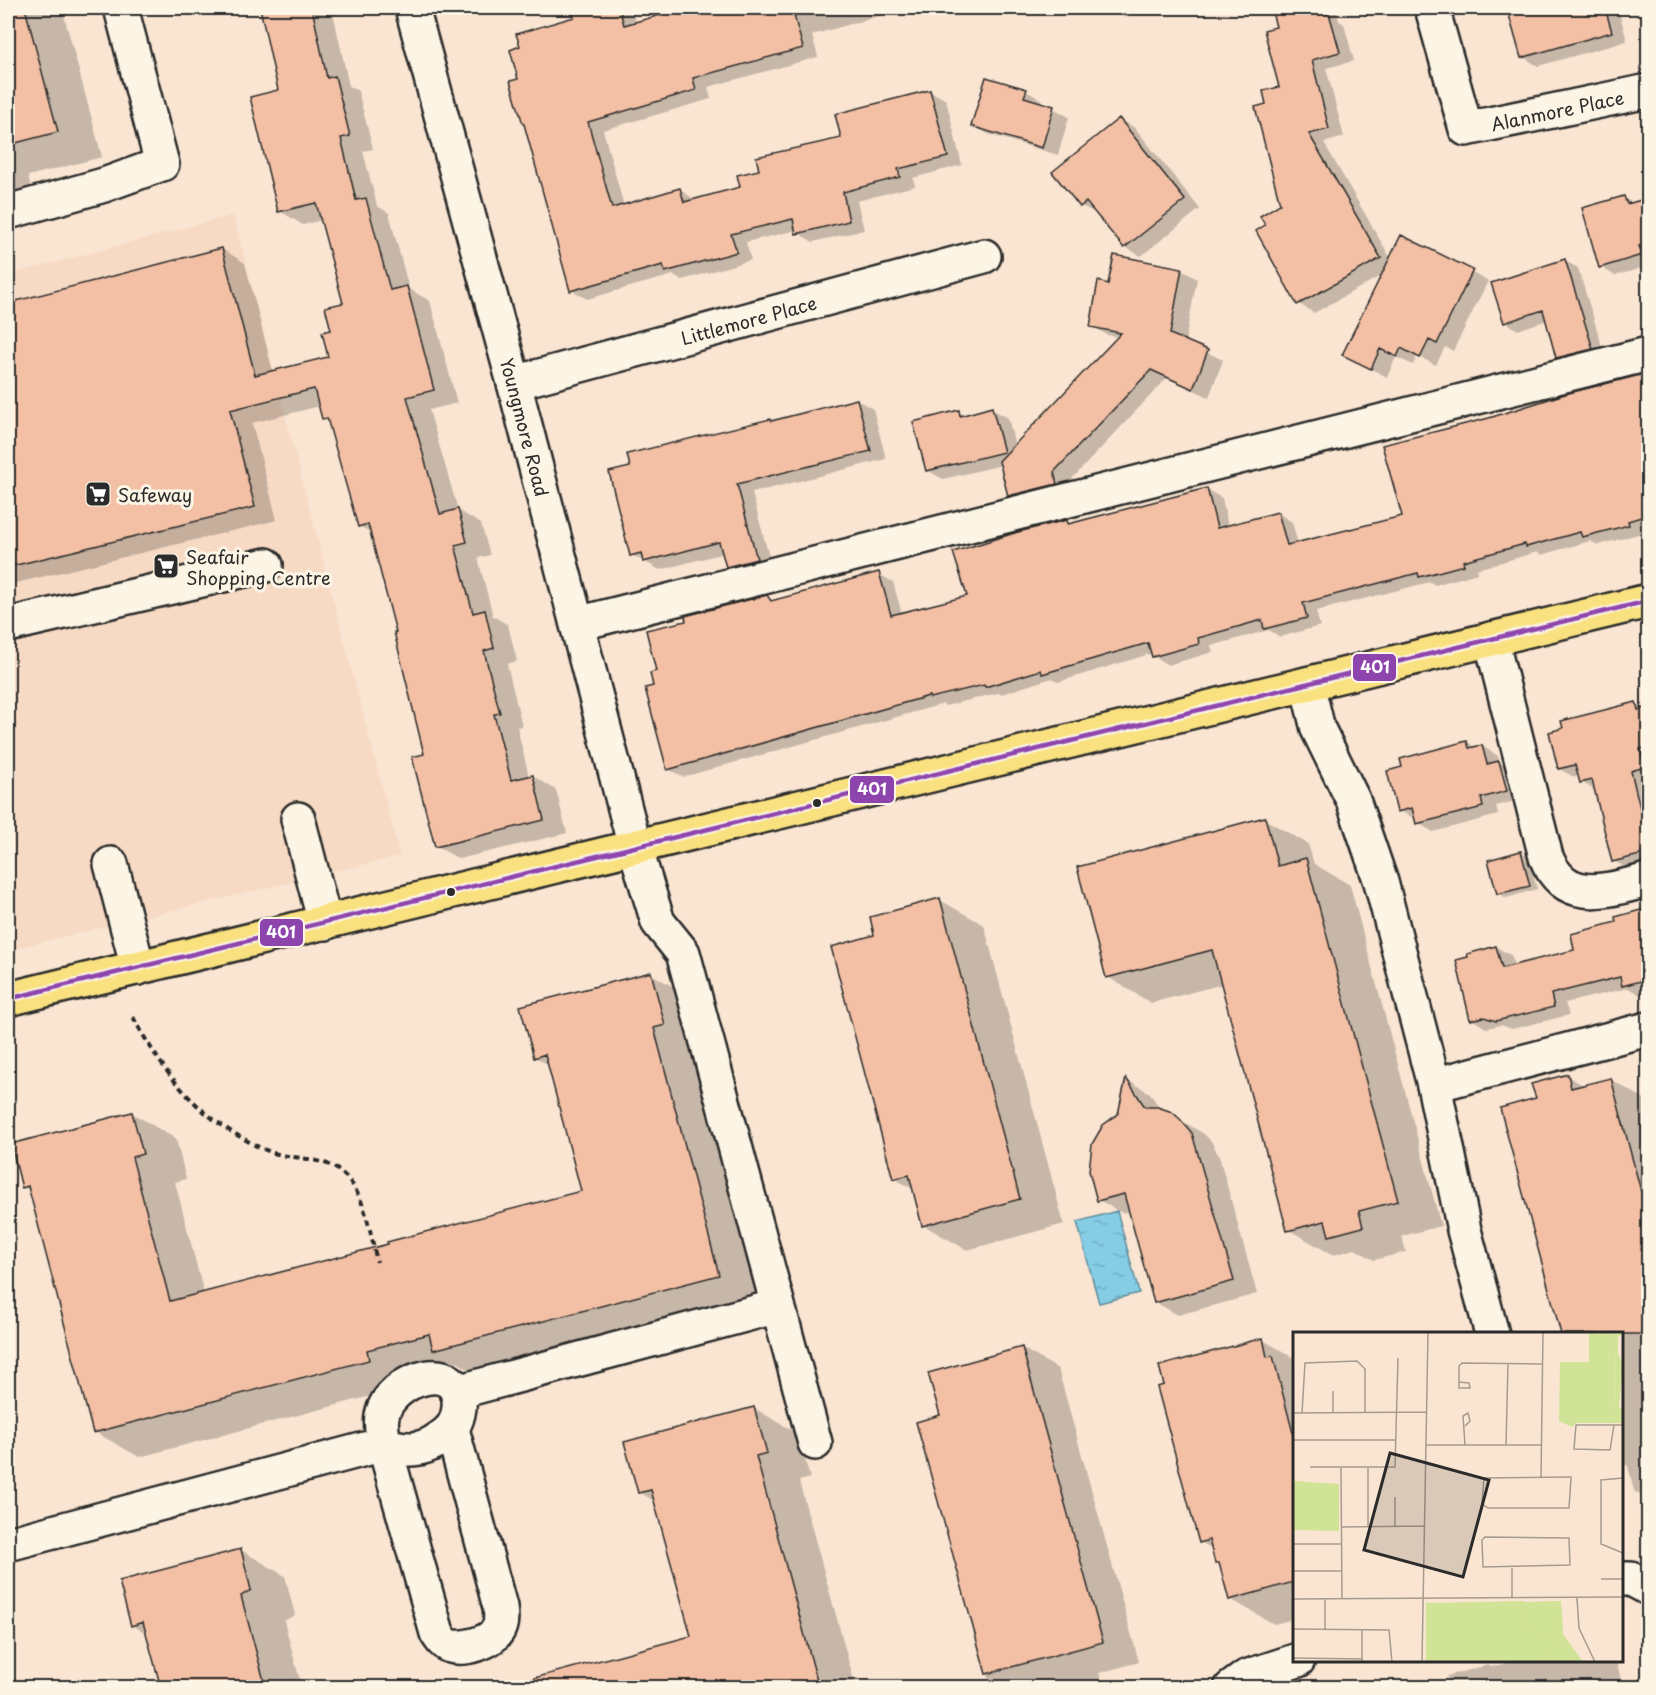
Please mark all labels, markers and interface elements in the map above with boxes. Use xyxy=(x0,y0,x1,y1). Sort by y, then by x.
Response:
street label: Alanmore Place xyxy=(1488,83,1626,137)
street label: Littlemore Place xyxy=(678,288,819,351)
street label: Youngmore Road xyxy=(494,355,556,499)
supermarket icon: Safeway xyxy=(83,479,113,509)
place label: Safeway xyxy=(118,481,192,508)
place label: Seafair Shopping Centre xyxy=(186,543,331,591)
supermarket icon: Seafair Shopping Centre xyxy=(151,551,181,581)
line badge: 401 xyxy=(1352,653,1397,682)
text: 401 xyxy=(1360,654,1390,678)
line badge: 401 xyxy=(849,775,895,804)
text: 401 xyxy=(857,776,887,800)
unlabelled marker xyxy=(811,797,823,809)
unlabelled marker xyxy=(445,886,457,898)
line badge: 401 xyxy=(259,918,304,947)
text: 401 xyxy=(266,919,296,943)
inset map xyxy=(1293,1332,1623,1662)

